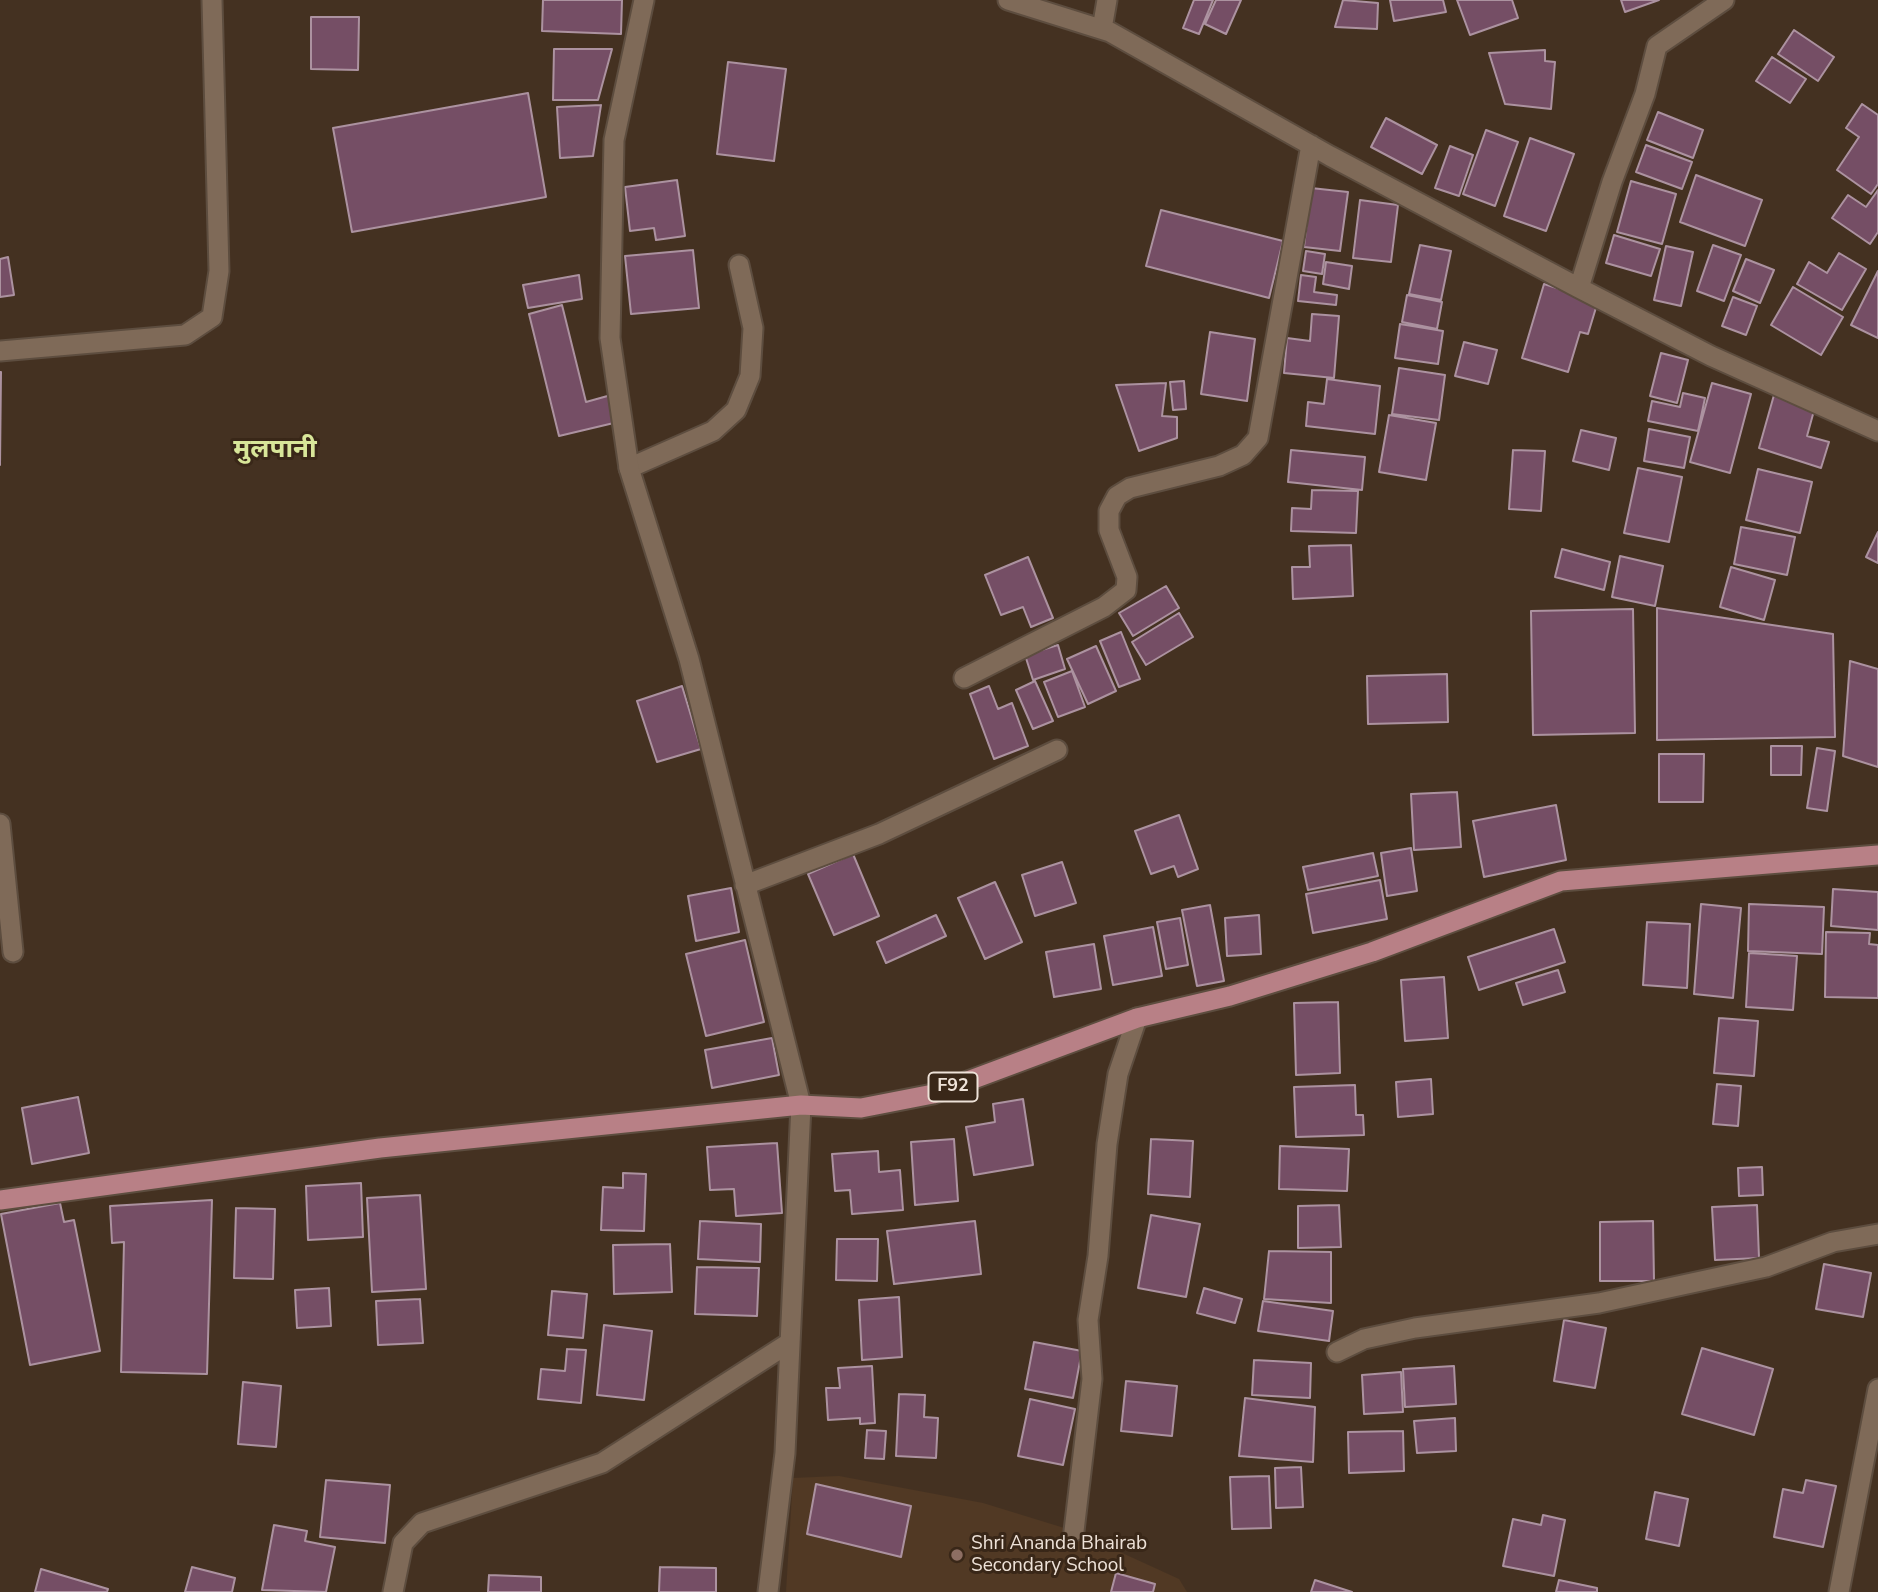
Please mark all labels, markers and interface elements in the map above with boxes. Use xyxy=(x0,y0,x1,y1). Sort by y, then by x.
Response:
district label: मुलपानी xyxy=(233,435,317,467)
road number: F92 xyxy=(928,1072,978,1102)
place label: Shri Ananda Bhairab Secondary School xyxy=(971,1533,1147,1577)
marker: Shri Ananda Bhairab Secondary School xyxy=(949,1547,965,1563)

